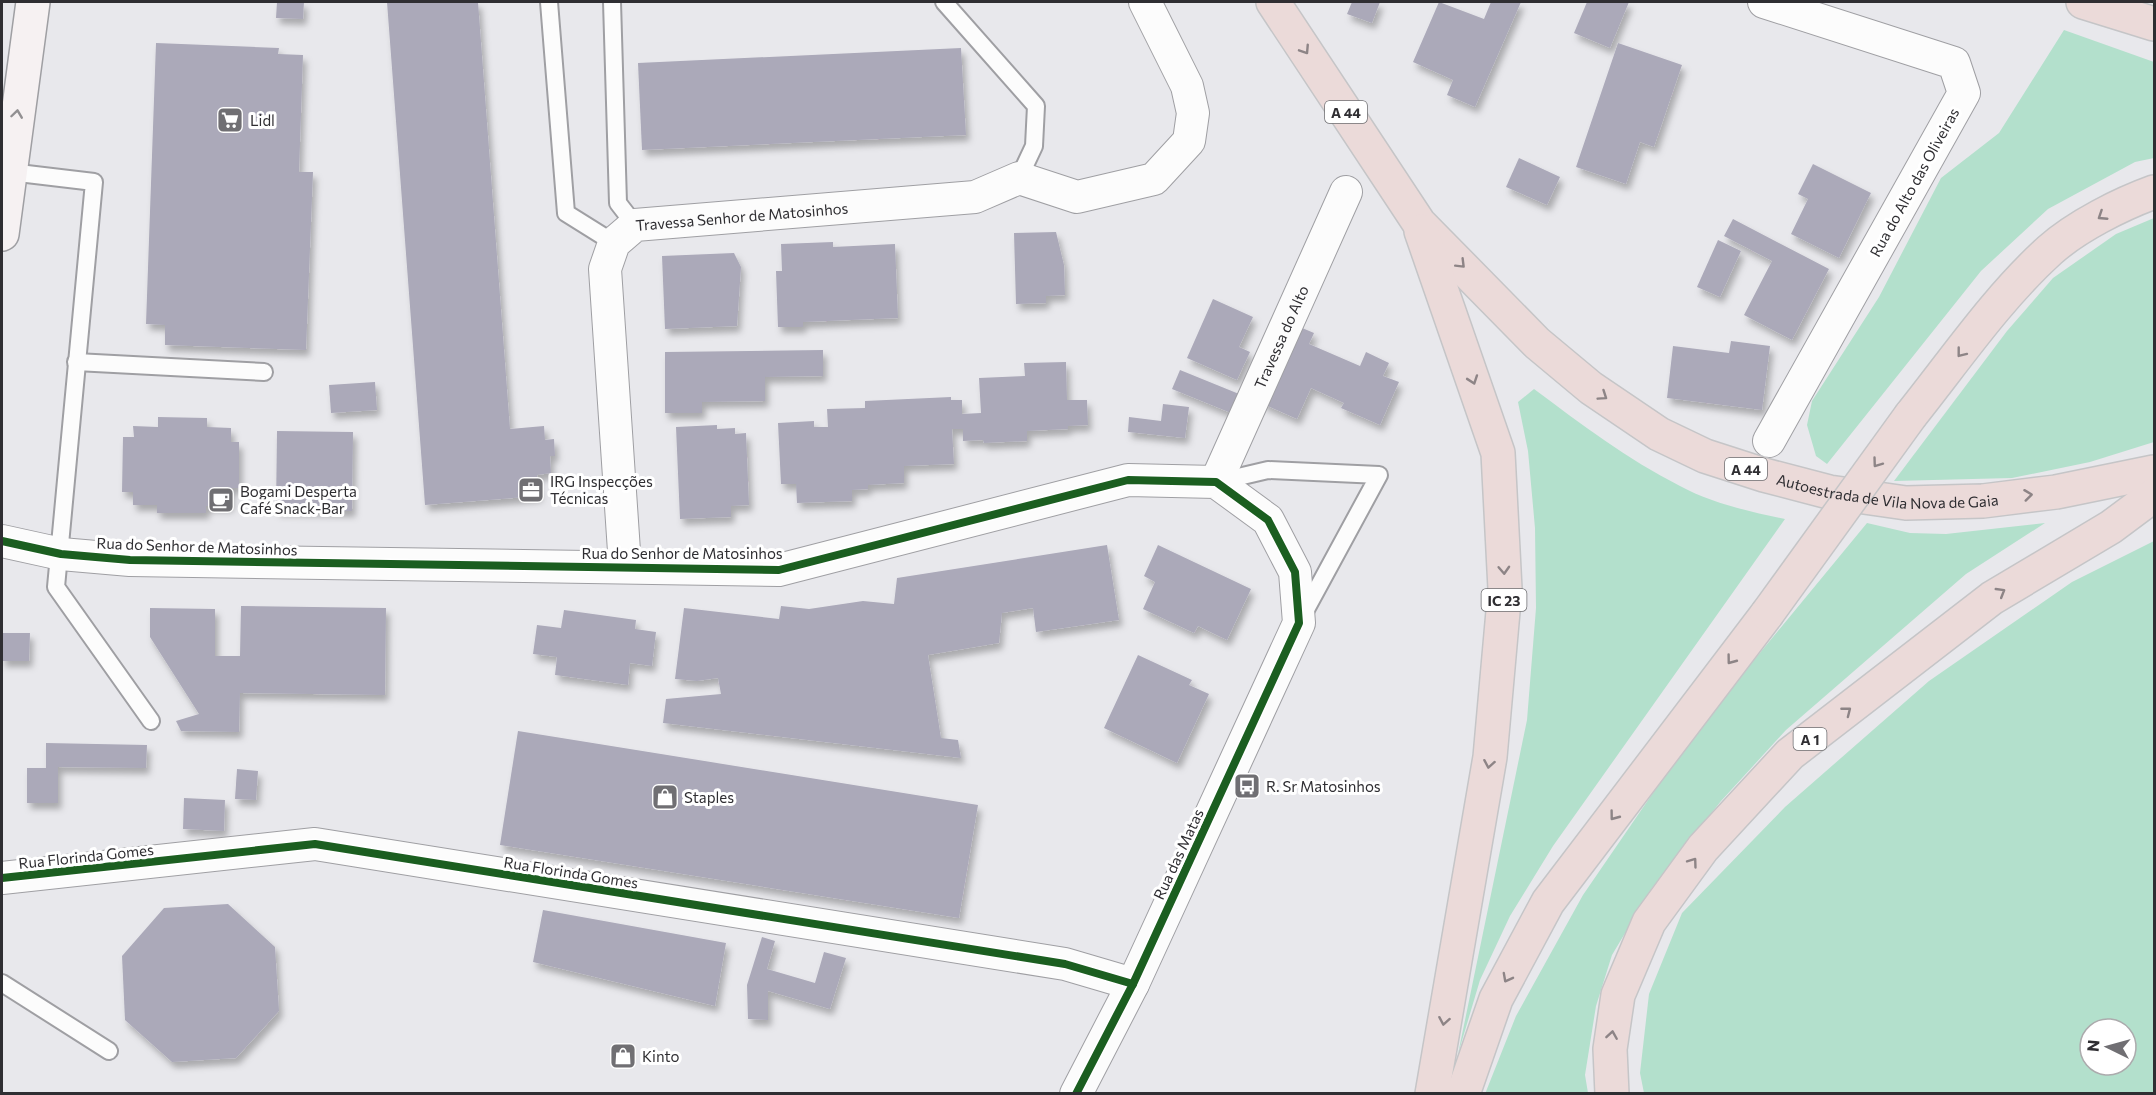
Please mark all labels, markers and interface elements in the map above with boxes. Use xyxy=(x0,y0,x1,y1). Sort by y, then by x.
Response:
one-way arrow xyxy=(1298,44,1309,55)
road number: A 44 xyxy=(1325,101,1367,123)
street label: Rua do Alto das Oliveiras xyxy=(1866,104,1963,260)
supermarket icon: Lidl xyxy=(215,105,245,135)
one-way arrow xyxy=(11,110,23,119)
place label: Lidl xyxy=(250,111,275,129)
street label: Travessa Senhor de Matosinhos xyxy=(635,198,849,234)
one-way arrow xyxy=(2097,209,2108,220)
one-way arrow xyxy=(1453,257,1464,268)
street label: Travessa do Alto xyxy=(1250,282,1312,391)
one-way arrow xyxy=(1957,346,1968,357)
one-way arrow xyxy=(1466,374,1478,385)
one-way arrow xyxy=(1597,389,1608,400)
one-way arrow xyxy=(1873,456,1884,467)
road number: A 44 xyxy=(1725,458,1767,480)
street label: Autoestrada de Vila Nova de Gaia xyxy=(1775,470,2000,512)
place label: IRG Inspecções Técnicas xyxy=(550,472,653,507)
office icon: IRG Inspecções Técnicas xyxy=(516,475,546,505)
place label: Bogami Desperta Café Snack-Bar xyxy=(240,482,357,517)
cafe icon: Bogami Desperta Café Snack-Bar xyxy=(206,485,236,515)
one-way arrow xyxy=(2023,490,2032,502)
street label: Rua do Senhor de Matosinhos xyxy=(96,533,298,559)
street label: Rua do Senhor de Matosinhos xyxy=(581,544,783,562)
one-way arrow xyxy=(1498,566,1511,575)
one-way arrow xyxy=(1995,588,2006,600)
road number: IC 23 xyxy=(1482,589,1526,611)
one-way arrow xyxy=(1728,654,1739,665)
one-way arrow xyxy=(1840,707,1851,718)
road number: A 1 xyxy=(1794,728,1826,750)
one-way arrow xyxy=(1483,760,1495,769)
bus stop icon: R. Sr Matosinhos xyxy=(1232,771,1262,801)
place label: R. Sr Matosinhos xyxy=(1266,777,1381,795)
shop icon: Staples xyxy=(650,782,680,812)
place label: Staples xyxy=(684,788,734,806)
street label: Rua das Matas xyxy=(1149,806,1207,902)
one-way arrow xyxy=(1610,809,1621,820)
street label: Rua Florinda Gomes xyxy=(17,840,155,872)
street label: Rua Florinda Gomes xyxy=(502,852,640,892)
one-way arrow xyxy=(1686,857,1697,868)
one-way arrow xyxy=(1503,972,1514,983)
one-way arrow xyxy=(1438,1015,1451,1025)
north arrow xyxy=(2078,1017,2138,1077)
one-way arrow xyxy=(1605,1031,1617,1040)
text: N xyxy=(2083,1039,2103,1052)
shop icon: Kinto xyxy=(608,1041,638,1071)
place label: Kinto xyxy=(642,1047,680,1065)

